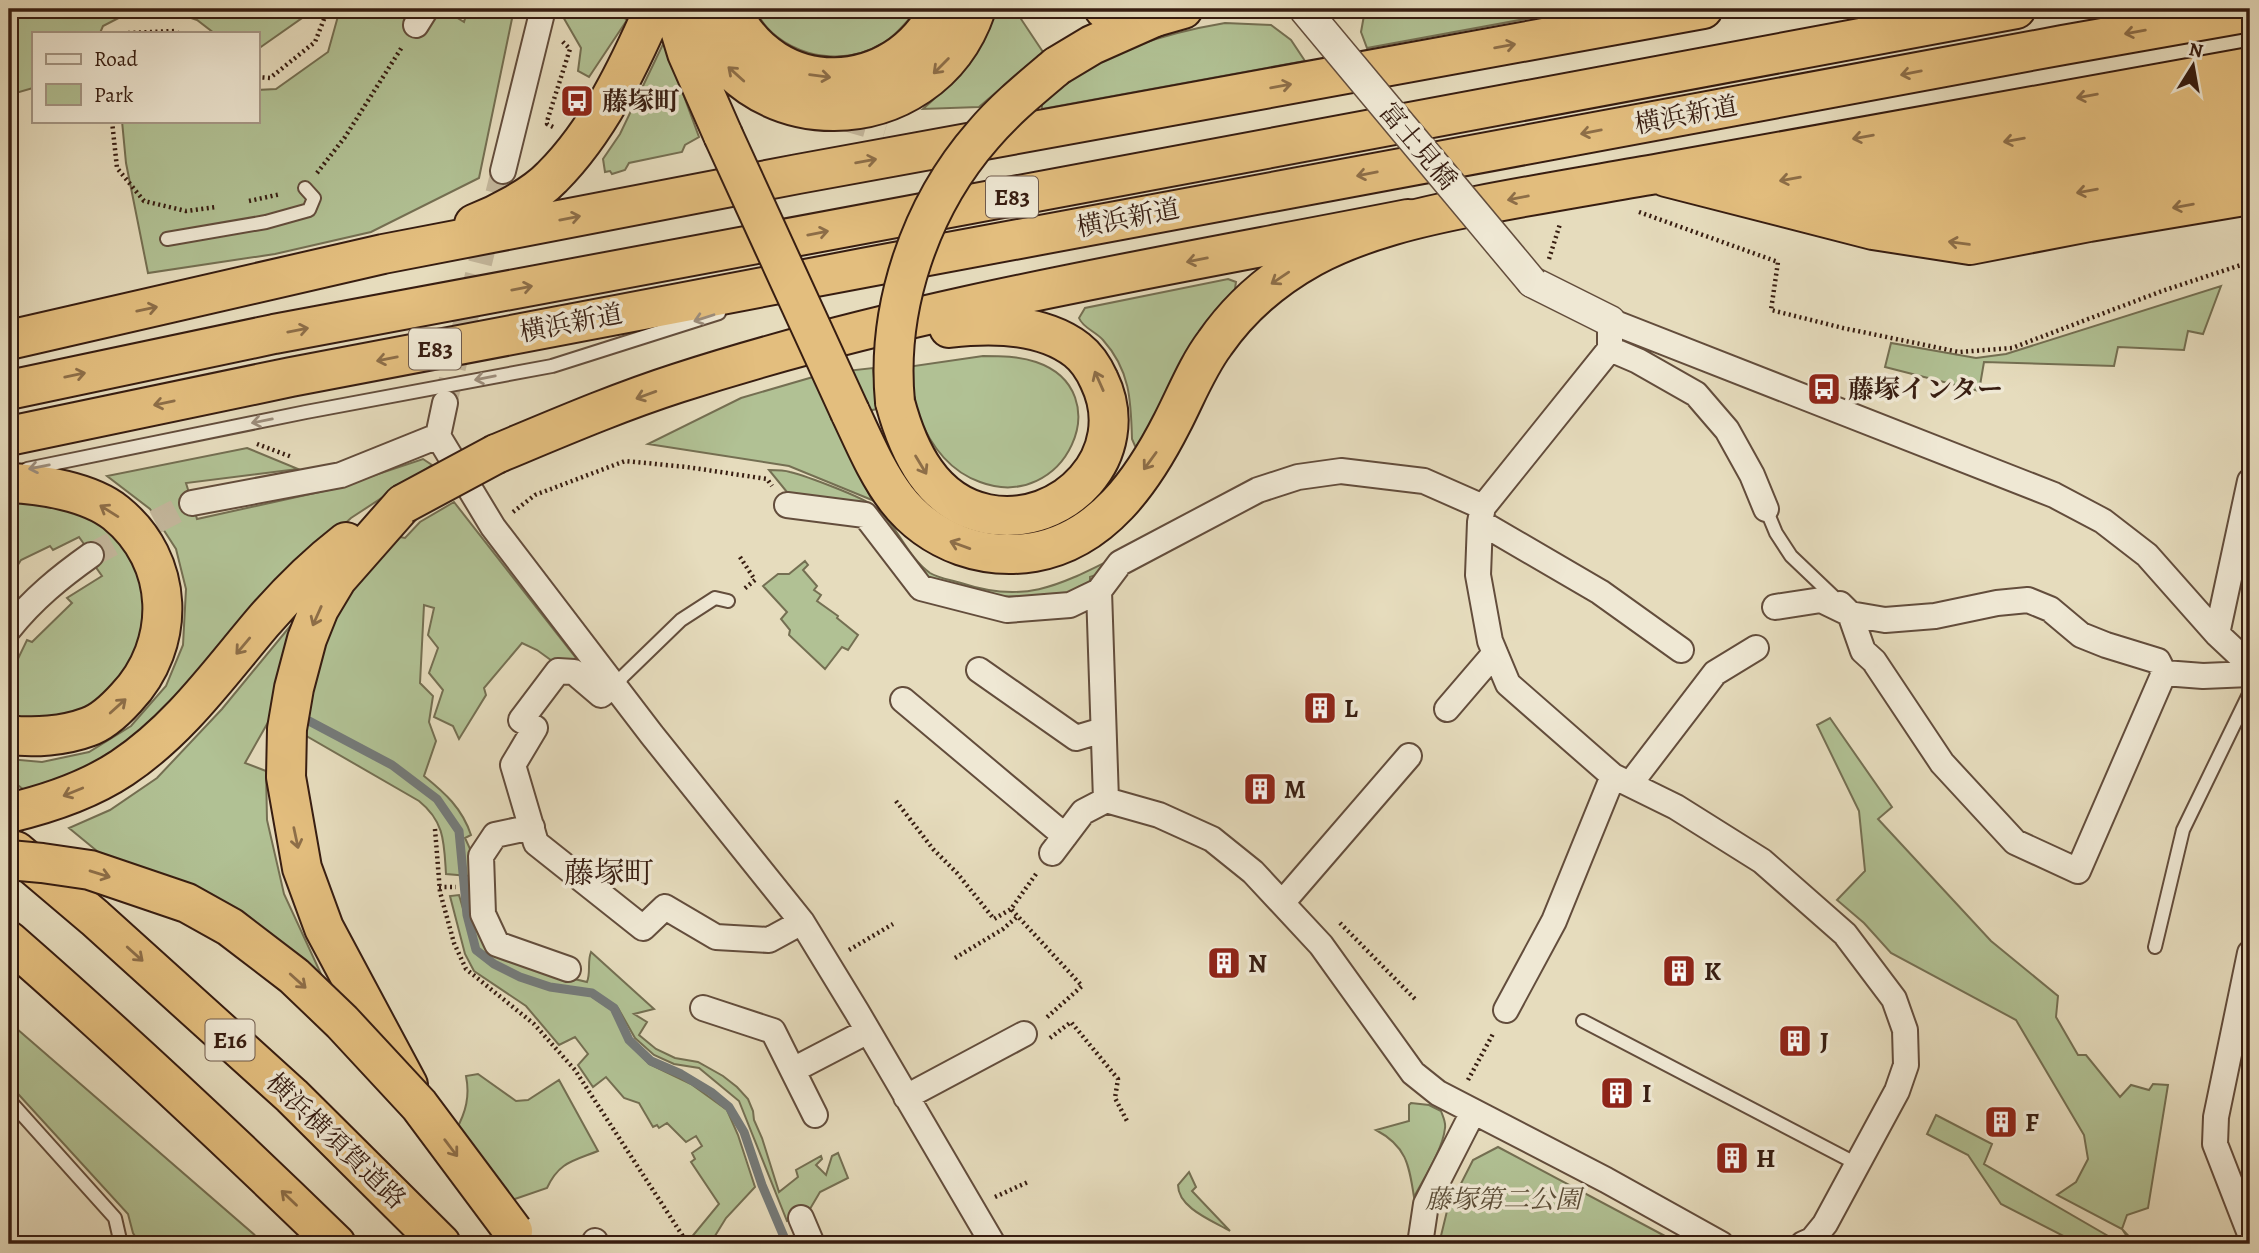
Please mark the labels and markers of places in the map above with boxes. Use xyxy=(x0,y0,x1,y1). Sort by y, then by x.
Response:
bus stop icon: 藤塚町 xyxy=(558,82,596,120)
place label: 藤塚町 xyxy=(602,84,680,119)
bus stop icon: 藤塚インター xyxy=(1805,370,1843,408)
place label: 藤塚インター xyxy=(1848,372,2003,407)
building icon: L xyxy=(1301,689,1339,727)
place label: L xyxy=(1344,691,1358,726)
building icon: M xyxy=(1241,770,1279,808)
place label: M xyxy=(1284,772,1306,807)
building icon: N xyxy=(1205,944,1243,982)
place label: N xyxy=(1248,946,1267,981)
building icon: K xyxy=(1660,952,1698,990)
place label: K xyxy=(1704,954,1721,989)
building icon: J xyxy=(1776,1022,1814,1060)
place label: J xyxy=(1820,1024,1829,1059)
building icon: I xyxy=(1598,1074,1636,1112)
place label: I xyxy=(1642,1076,1652,1111)
building icon: F xyxy=(1982,1103,2020,1141)
place label: F xyxy=(2025,1105,2039,1140)
building icon: H xyxy=(1713,1139,1751,1177)
place label: H xyxy=(1756,1141,1775,1176)

